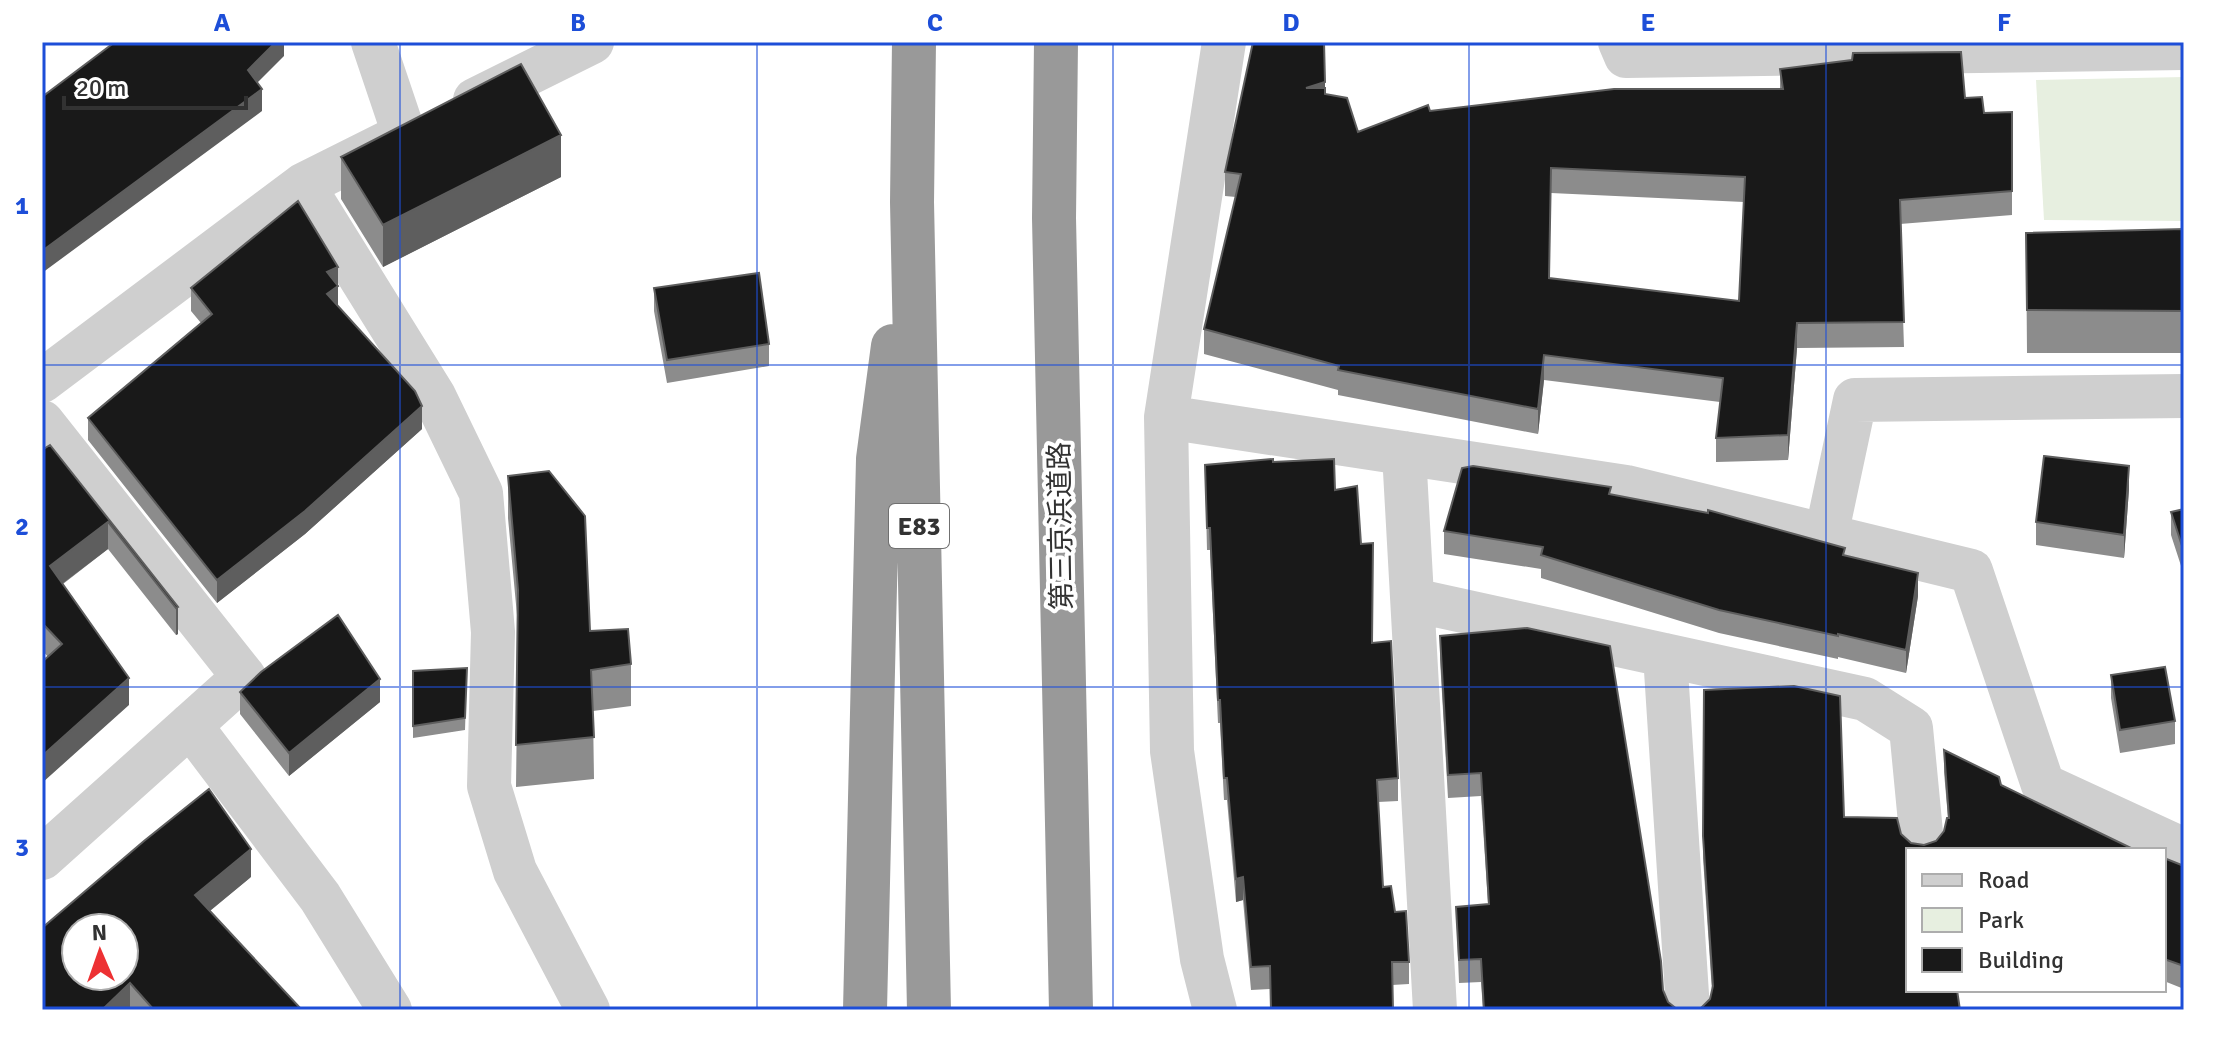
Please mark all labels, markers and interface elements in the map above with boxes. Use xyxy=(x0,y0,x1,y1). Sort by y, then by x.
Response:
text: A xyxy=(214,7,231,39)
text: B xyxy=(570,7,586,39)
text: C xyxy=(927,7,943,39)
text: D xyxy=(1282,7,1300,39)
text: E xyxy=(1641,7,1655,39)
text: F xyxy=(1997,7,2011,39)
scale bar xyxy=(64,60,246,110)
text: 20 m xyxy=(76,73,126,103)
text: 1 xyxy=(15,190,29,222)
street label: 第三京浜道路 xyxy=(1043,442,1079,610)
road number: E83 xyxy=(889,504,949,548)
text: 2 xyxy=(15,511,29,543)
text: 3 xyxy=(15,832,29,864)
legend xyxy=(1906,848,2166,992)
text: Road xyxy=(1978,865,2029,895)
text: Park xyxy=(1978,905,2024,935)
north arrow xyxy=(60,912,140,992)
text: N xyxy=(91,919,107,946)
text: Building xyxy=(1978,945,2064,975)

